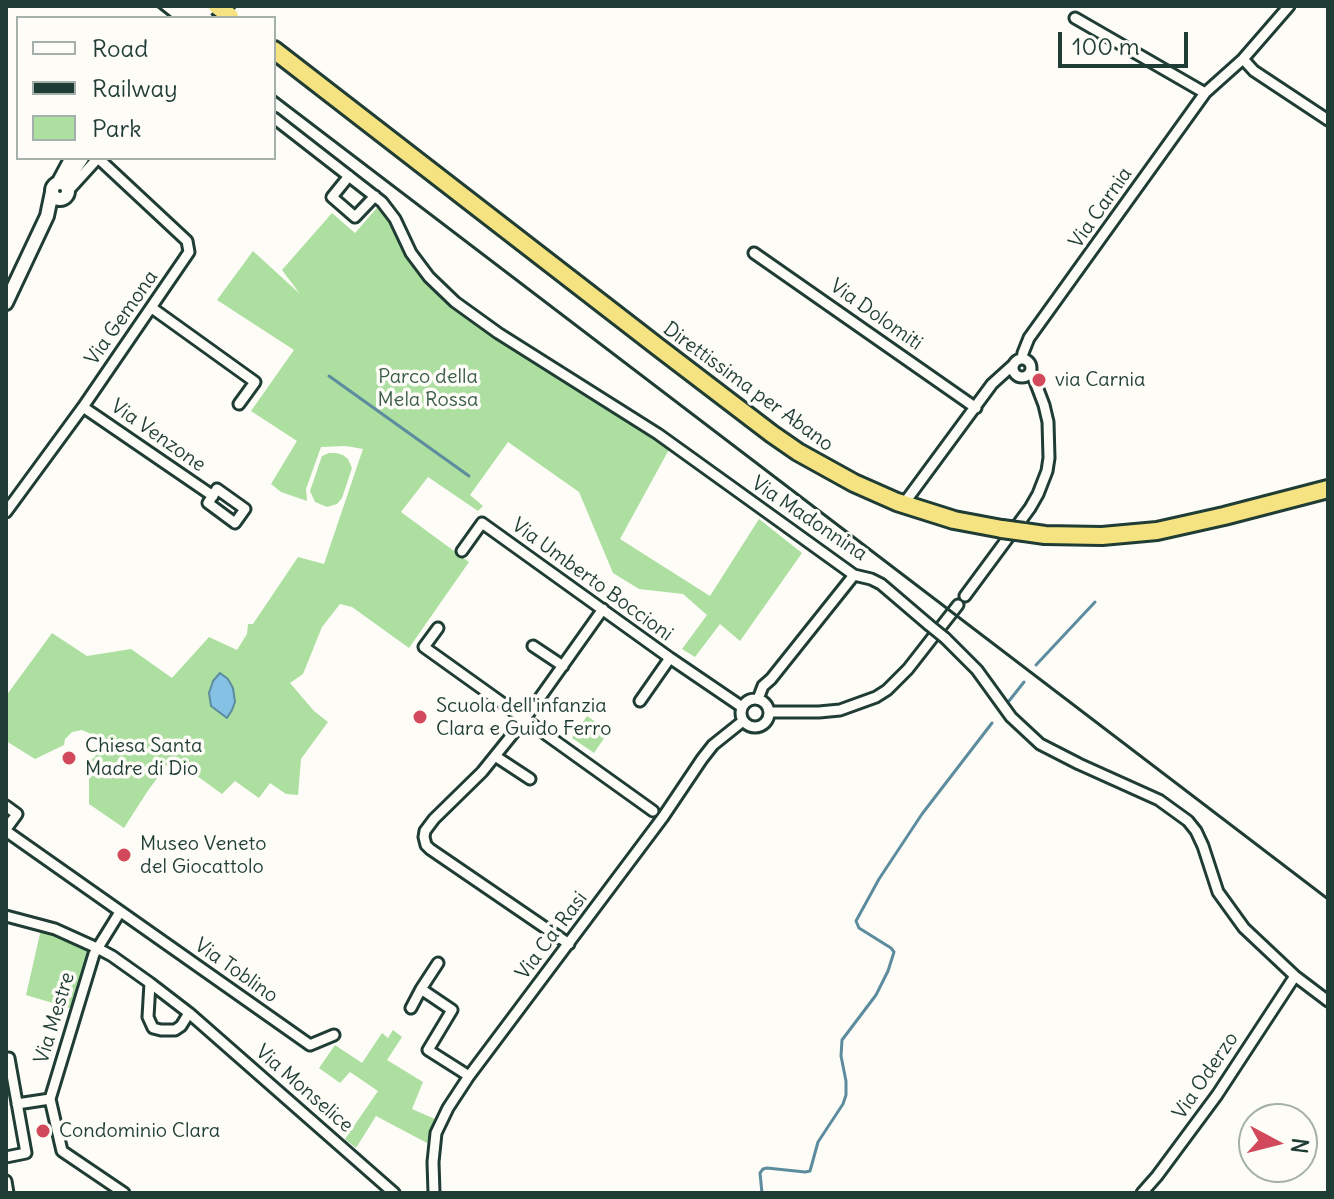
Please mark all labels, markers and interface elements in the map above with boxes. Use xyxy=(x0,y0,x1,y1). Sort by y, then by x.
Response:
legend xyxy=(16,16,276,160)
scale bar xyxy=(1062,16,1192,66)
text: 100 m xyxy=(1072,31,1140,61)
text: Road xyxy=(92,33,148,63)
text: Railway xyxy=(92,73,178,103)
text: Park xyxy=(92,113,142,143)
street label: Via Carnia xyxy=(1064,163,1138,253)
street label: Via Gemona xyxy=(81,266,163,370)
street label: Via Dolomiti xyxy=(825,274,927,356)
street label: Direttissima per Abano xyxy=(658,317,838,457)
park label: Parco della Mela Rossa xyxy=(378,365,478,412)
place label: via Carnia xyxy=(1055,368,1145,392)
marker: via Carnia xyxy=(1030,371,1048,389)
street label: Via Venzone xyxy=(106,395,210,477)
street label: Via Madonnina xyxy=(747,472,871,566)
street label: Via Umberto Boccioni xyxy=(507,514,677,646)
place label: Scuola dell'infanzia Clara e Guido Ferro xyxy=(436,694,611,741)
marker: Scuola dell'infanzia Clara e Guido Ferro xyxy=(411,708,429,726)
place label: Chiesa Santa Madre di Dio xyxy=(85,734,202,781)
marker: Chiesa Santa Madre di Dio xyxy=(60,749,78,767)
place label: Museo Veneto del Giocattolo xyxy=(140,832,266,879)
marker: Museo Veneto del Giocattolo xyxy=(115,846,133,864)
street label: Via Ca' Rasi xyxy=(511,887,593,985)
street label: Via Toblino xyxy=(190,934,282,1008)
street label: Via Mestre xyxy=(30,969,80,1067)
street label: Via Oderzo xyxy=(1168,1028,1244,1124)
street label: Via Monselice xyxy=(250,1040,358,1138)
north arrow xyxy=(1238,1103,1318,1183)
place label: Condominio Clara xyxy=(59,1119,220,1143)
marker: Condominio Clara xyxy=(34,1122,52,1140)
text: N xyxy=(1285,1136,1315,1155)

